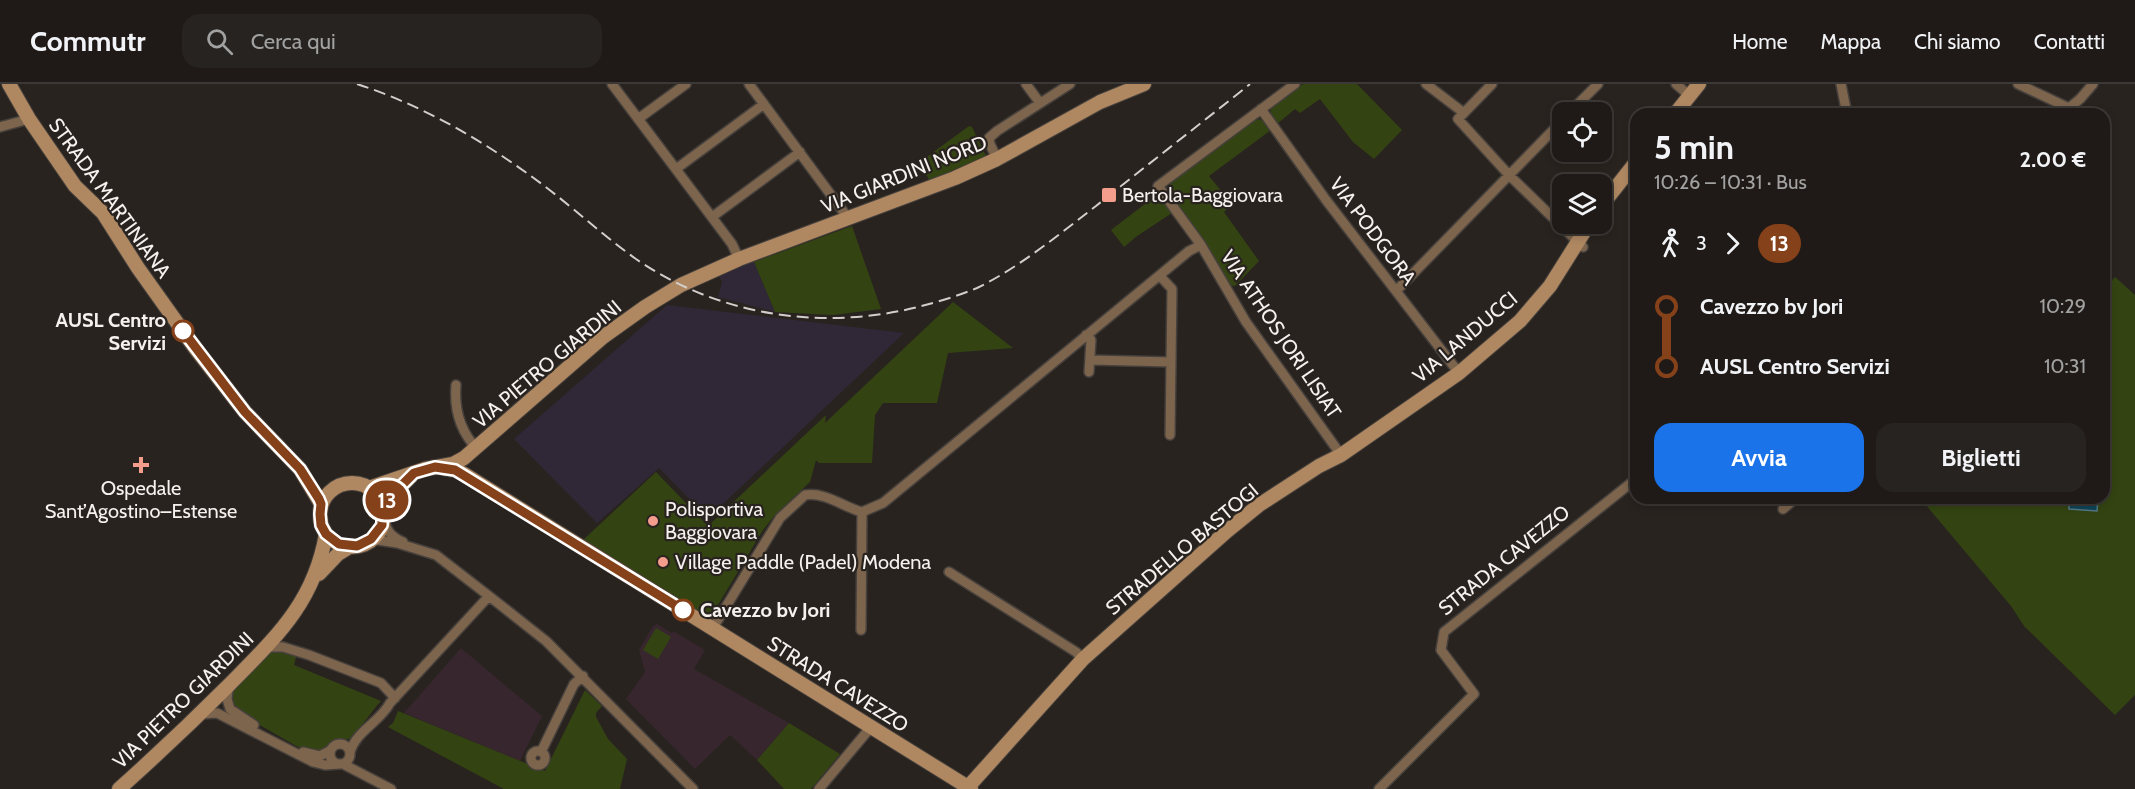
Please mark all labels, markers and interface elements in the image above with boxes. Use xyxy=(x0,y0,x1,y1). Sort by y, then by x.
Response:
search box xyxy=(182,14,602,68)
text: Commutr xyxy=(30,24,146,58)
icon: search xyxy=(203,25,236,58)
text: Cerca qui xyxy=(251,28,336,55)
text: Home xyxy=(1732,29,1787,54)
text: Mappa xyxy=(1820,29,1881,54)
text: Chi siamo xyxy=(1914,29,2001,54)
text: Contatti xyxy=(2034,29,2105,54)
map controls xyxy=(1552,102,1612,234)
button: locate xyxy=(1552,102,1612,162)
street label: STRADA MARTINIANA xyxy=(44,113,176,283)
text: 5 min xyxy=(1654,127,1734,167)
street label: VIA GIARDINI NORD xyxy=(818,130,990,218)
text: 2.00 € xyxy=(2020,146,2086,173)
text: 10:26 – 10:31 · Bus xyxy=(1654,170,1807,194)
street label: VIA PODGORA xyxy=(1325,172,1422,290)
button: layers xyxy=(1552,174,1612,234)
place label: Bertola-Baggiovara xyxy=(1122,183,1283,207)
marker: Bertola-Baggiovara xyxy=(1100,186,1118,204)
icon: walk xyxy=(1654,227,1687,260)
icon: forward xyxy=(1716,227,1749,260)
text: 3 xyxy=(1696,231,1707,255)
text: 13 xyxy=(1770,231,1789,256)
street label: VIA ATHOS JORI LISIAT xyxy=(1216,245,1346,423)
street label: VIA LANDUCCI xyxy=(1408,286,1522,388)
text: Cavezzo bv Jori xyxy=(1700,293,1843,320)
text: 10:29 xyxy=(2040,294,2086,318)
street label: VIA PIETRO GIARDINI xyxy=(468,295,626,433)
place label: AUSL Centro Servizi xyxy=(55,308,166,355)
marker: AUSL Centro Servizi xyxy=(172,320,194,342)
text: AUSL Centro Servizi xyxy=(1700,353,1890,380)
text: 10:31 xyxy=(2044,354,2086,378)
button: Avvia xyxy=(1654,423,1864,492)
button: Biglietti xyxy=(1876,423,2086,492)
marker: Ospedale Sant’Agostino–Estense xyxy=(132,456,150,474)
place label: Ospedale Sant’Agostino–Estense xyxy=(45,476,237,523)
street label: STRADELLO BASTOGI xyxy=(1101,478,1263,620)
line badge: 13 xyxy=(360,480,414,520)
text: 13 xyxy=(377,488,397,513)
place label: Polisportiva Baggiovara xyxy=(665,497,764,544)
street label: STRADA CAVEZZO xyxy=(1434,500,1574,620)
marker: Polisportiva Baggiovara xyxy=(646,514,660,528)
place label: Village Paddle (Padel) Modena xyxy=(675,550,931,574)
marker: Village Paddle (Padel) Modena xyxy=(656,555,670,569)
place label: Cavezzo bv Jori xyxy=(700,598,830,622)
marker: Cavezzo bv Jori xyxy=(672,599,694,621)
street label: VIA PIETRO GIARDINI xyxy=(108,627,258,773)
street label: STRADA CAVEZZO xyxy=(763,631,913,737)

